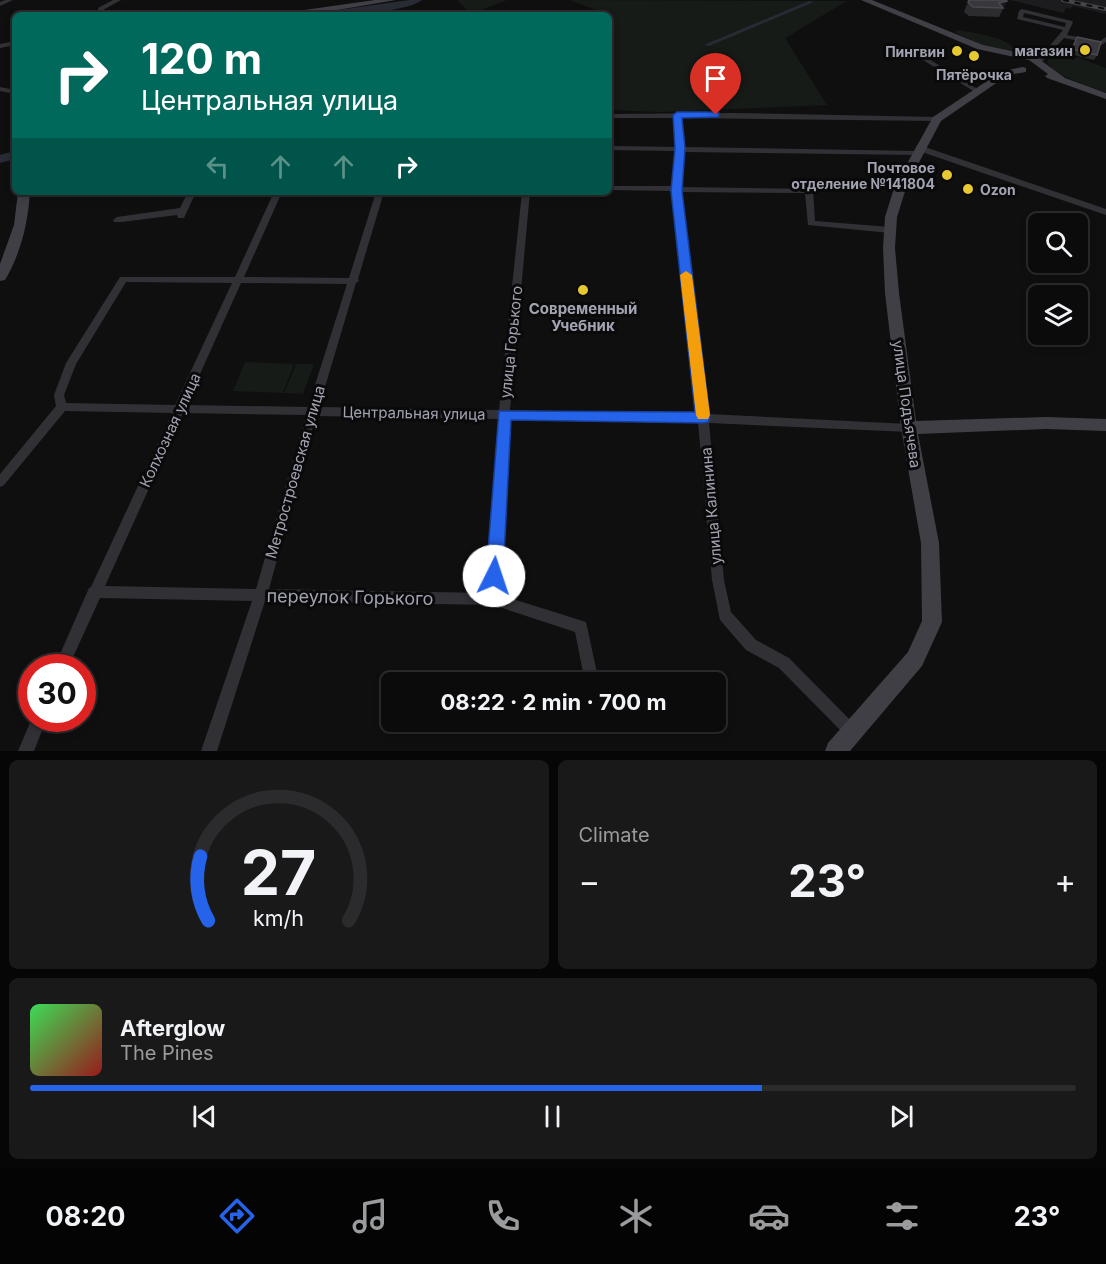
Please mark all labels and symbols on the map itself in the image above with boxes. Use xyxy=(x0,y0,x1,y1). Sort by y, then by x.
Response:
place label: магазин xyxy=(1015,42,1073,59)
place label: Пингвин xyxy=(885,43,945,60)
marker: магазин xyxy=(1078,43,1092,57)
marker: Пингвин xyxy=(950,44,964,58)
marker: Пятёрочка xyxy=(967,49,981,63)
pin xyxy=(690,53,741,115)
place label: Пятёрочка xyxy=(936,66,1012,83)
place label: Почтовое отделение №141804 xyxy=(791,159,935,192)
marker: Почтовое отделение №141804 xyxy=(940,168,954,182)
place label: Ozon xyxy=(980,181,1016,198)
marker: Ozon xyxy=(961,182,975,196)
marker: Современный Учебник xyxy=(576,283,590,297)
street label: улица Горького xyxy=(496,285,526,399)
place label: Современный Учебник xyxy=(529,299,637,335)
street label: улица Подъячева xyxy=(889,339,925,469)
street label: Колхозная улица xyxy=(135,370,205,490)
street label: Метростроевская улица xyxy=(261,383,329,561)
street label: Центральная улица xyxy=(342,402,486,424)
street label: улица Калинина xyxy=(696,446,726,566)
position arrow xyxy=(462,544,526,608)
street label: переулок Горького xyxy=(266,585,434,609)
speed limit sign: 30 xyxy=(18,654,96,732)

